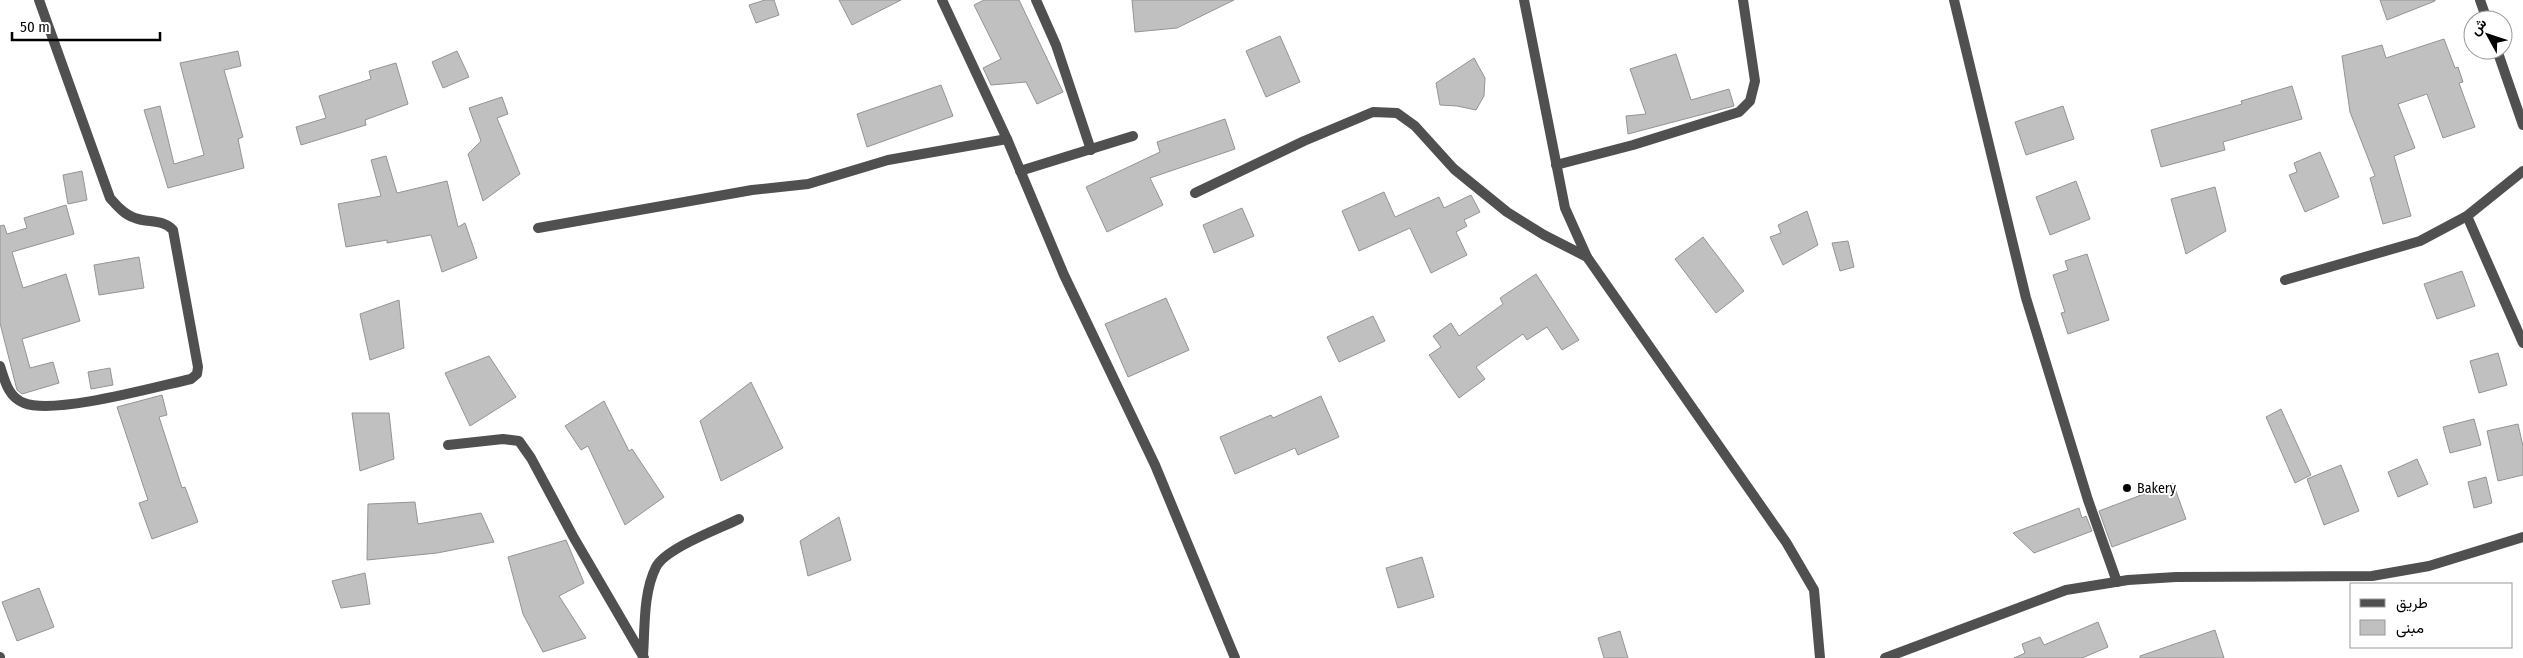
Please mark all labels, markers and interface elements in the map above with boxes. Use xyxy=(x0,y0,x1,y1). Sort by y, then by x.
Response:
scale bar xyxy=(12,10,160,42)
north arrow xyxy=(2463,10,2513,60)
text: ش xyxy=(2467,15,2490,39)
text: 50 m xyxy=(20,18,50,36)
place label: Bakery xyxy=(2137,480,2177,497)
marker: Bakery xyxy=(2121,482,2133,494)
legend xyxy=(2350,583,2513,648)
text: طريق xyxy=(2396,594,2428,613)
text: مبنى xyxy=(2396,619,2424,638)

